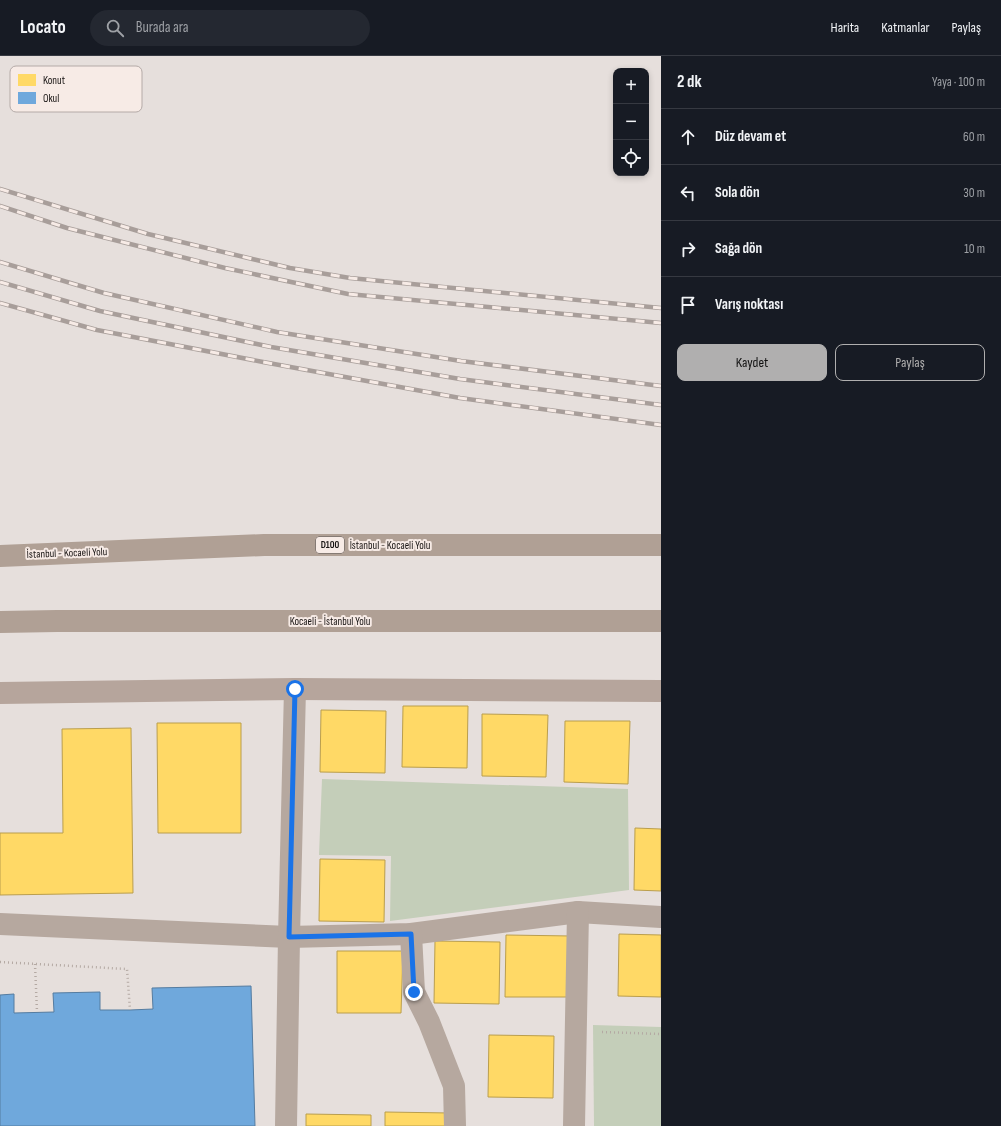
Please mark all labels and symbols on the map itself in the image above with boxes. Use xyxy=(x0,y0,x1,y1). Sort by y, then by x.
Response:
legend xyxy=(10,66,142,112)
text: Konut xyxy=(43,74,66,87)
text: Okul xyxy=(43,92,59,105)
road number: D100 xyxy=(316,537,344,553)
street label: İstanbul - Kocaeli Yolu xyxy=(350,538,431,552)
street label: İstanbul - Kocaeli Yolu xyxy=(26,544,108,561)
street label: Kocaeli - İstanbul Yolu xyxy=(290,614,371,628)
route start xyxy=(286,680,304,698)
route end xyxy=(405,983,423,1001)

